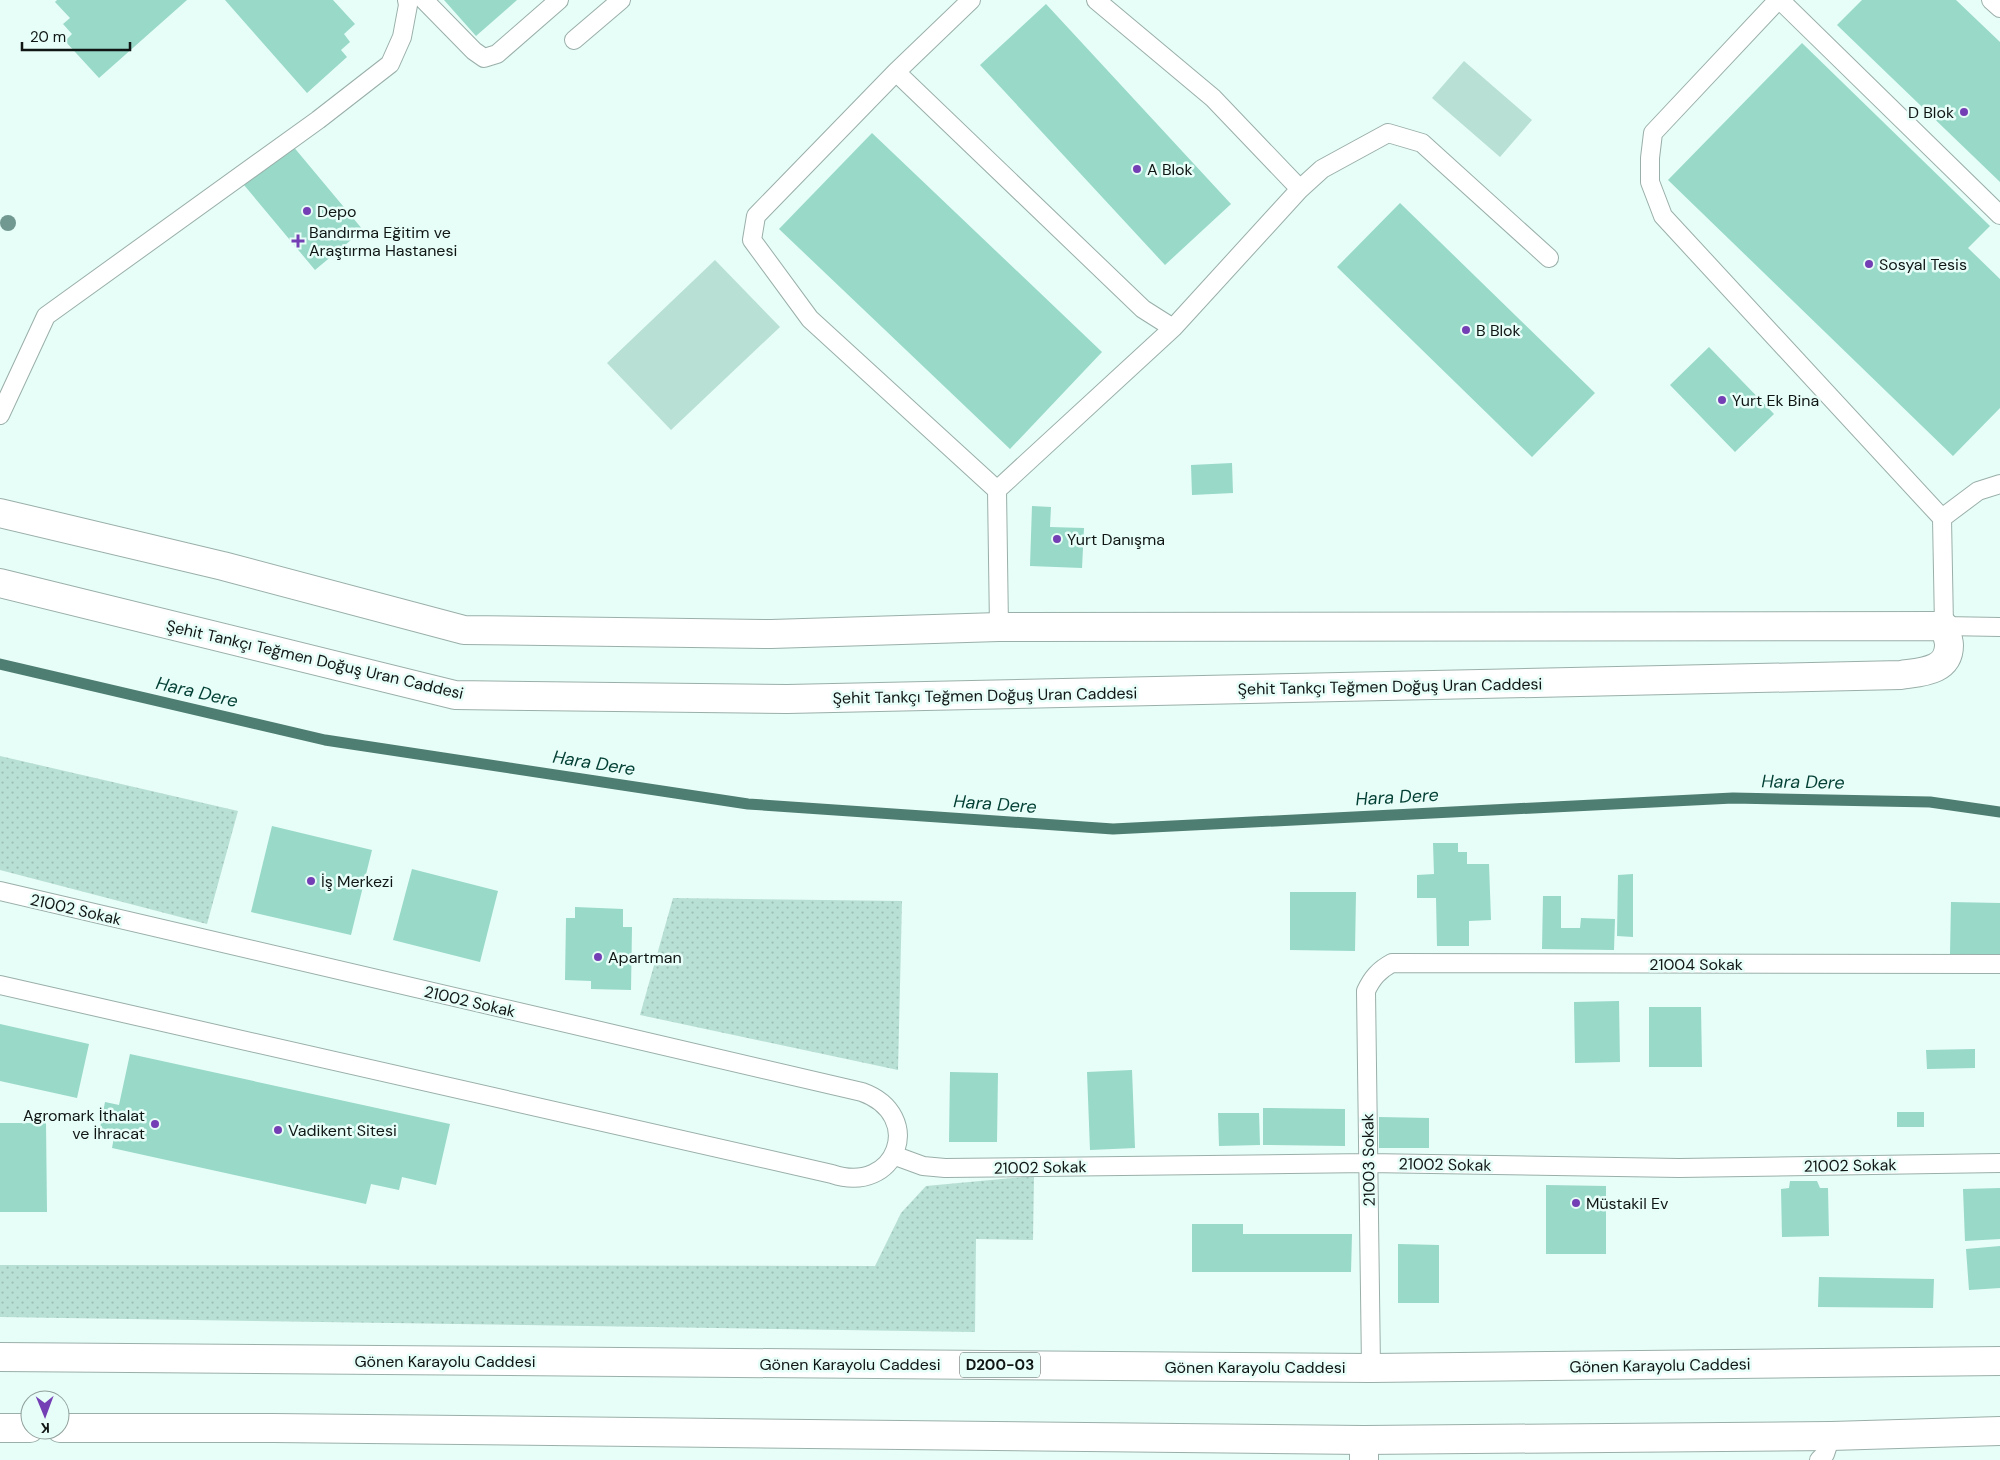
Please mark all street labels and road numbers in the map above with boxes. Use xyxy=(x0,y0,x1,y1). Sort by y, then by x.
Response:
street label: Şehit Tankçı Teğmen Doğuş Uran Caddesi xyxy=(164,615,466,704)
street label: Şehit Tankçı Teğmen Doğuş Uran Caddesi xyxy=(1238,673,1543,700)
street label: Şehit Tankçı Teğmen Doğuş Uran Caddesi xyxy=(833,682,1138,709)
street label: 21002 Sokak xyxy=(28,889,124,930)
street label: 21004 Sokak xyxy=(1649,954,1743,975)
street label: 21002 Sokak xyxy=(422,981,518,1022)
street label: 21003 Sokak xyxy=(1357,1113,1380,1207)
street label: 21002 Sokak xyxy=(1398,1153,1492,1176)
street label: 21002 Sokak xyxy=(1803,1154,1897,1177)
street label: 21002 Sokak xyxy=(993,1156,1087,1179)
street label: Gönen Karayolu Caddesi xyxy=(354,1351,536,1372)
road number: D200-03 xyxy=(960,1352,1040,1378)
street label: Gönen Karayolu Caddesi xyxy=(1569,1353,1751,1378)
street label: Gönen Karayolu Caddesi xyxy=(759,1354,941,1375)
street label: Gönen Karayolu Caddesi xyxy=(1164,1357,1346,1378)

